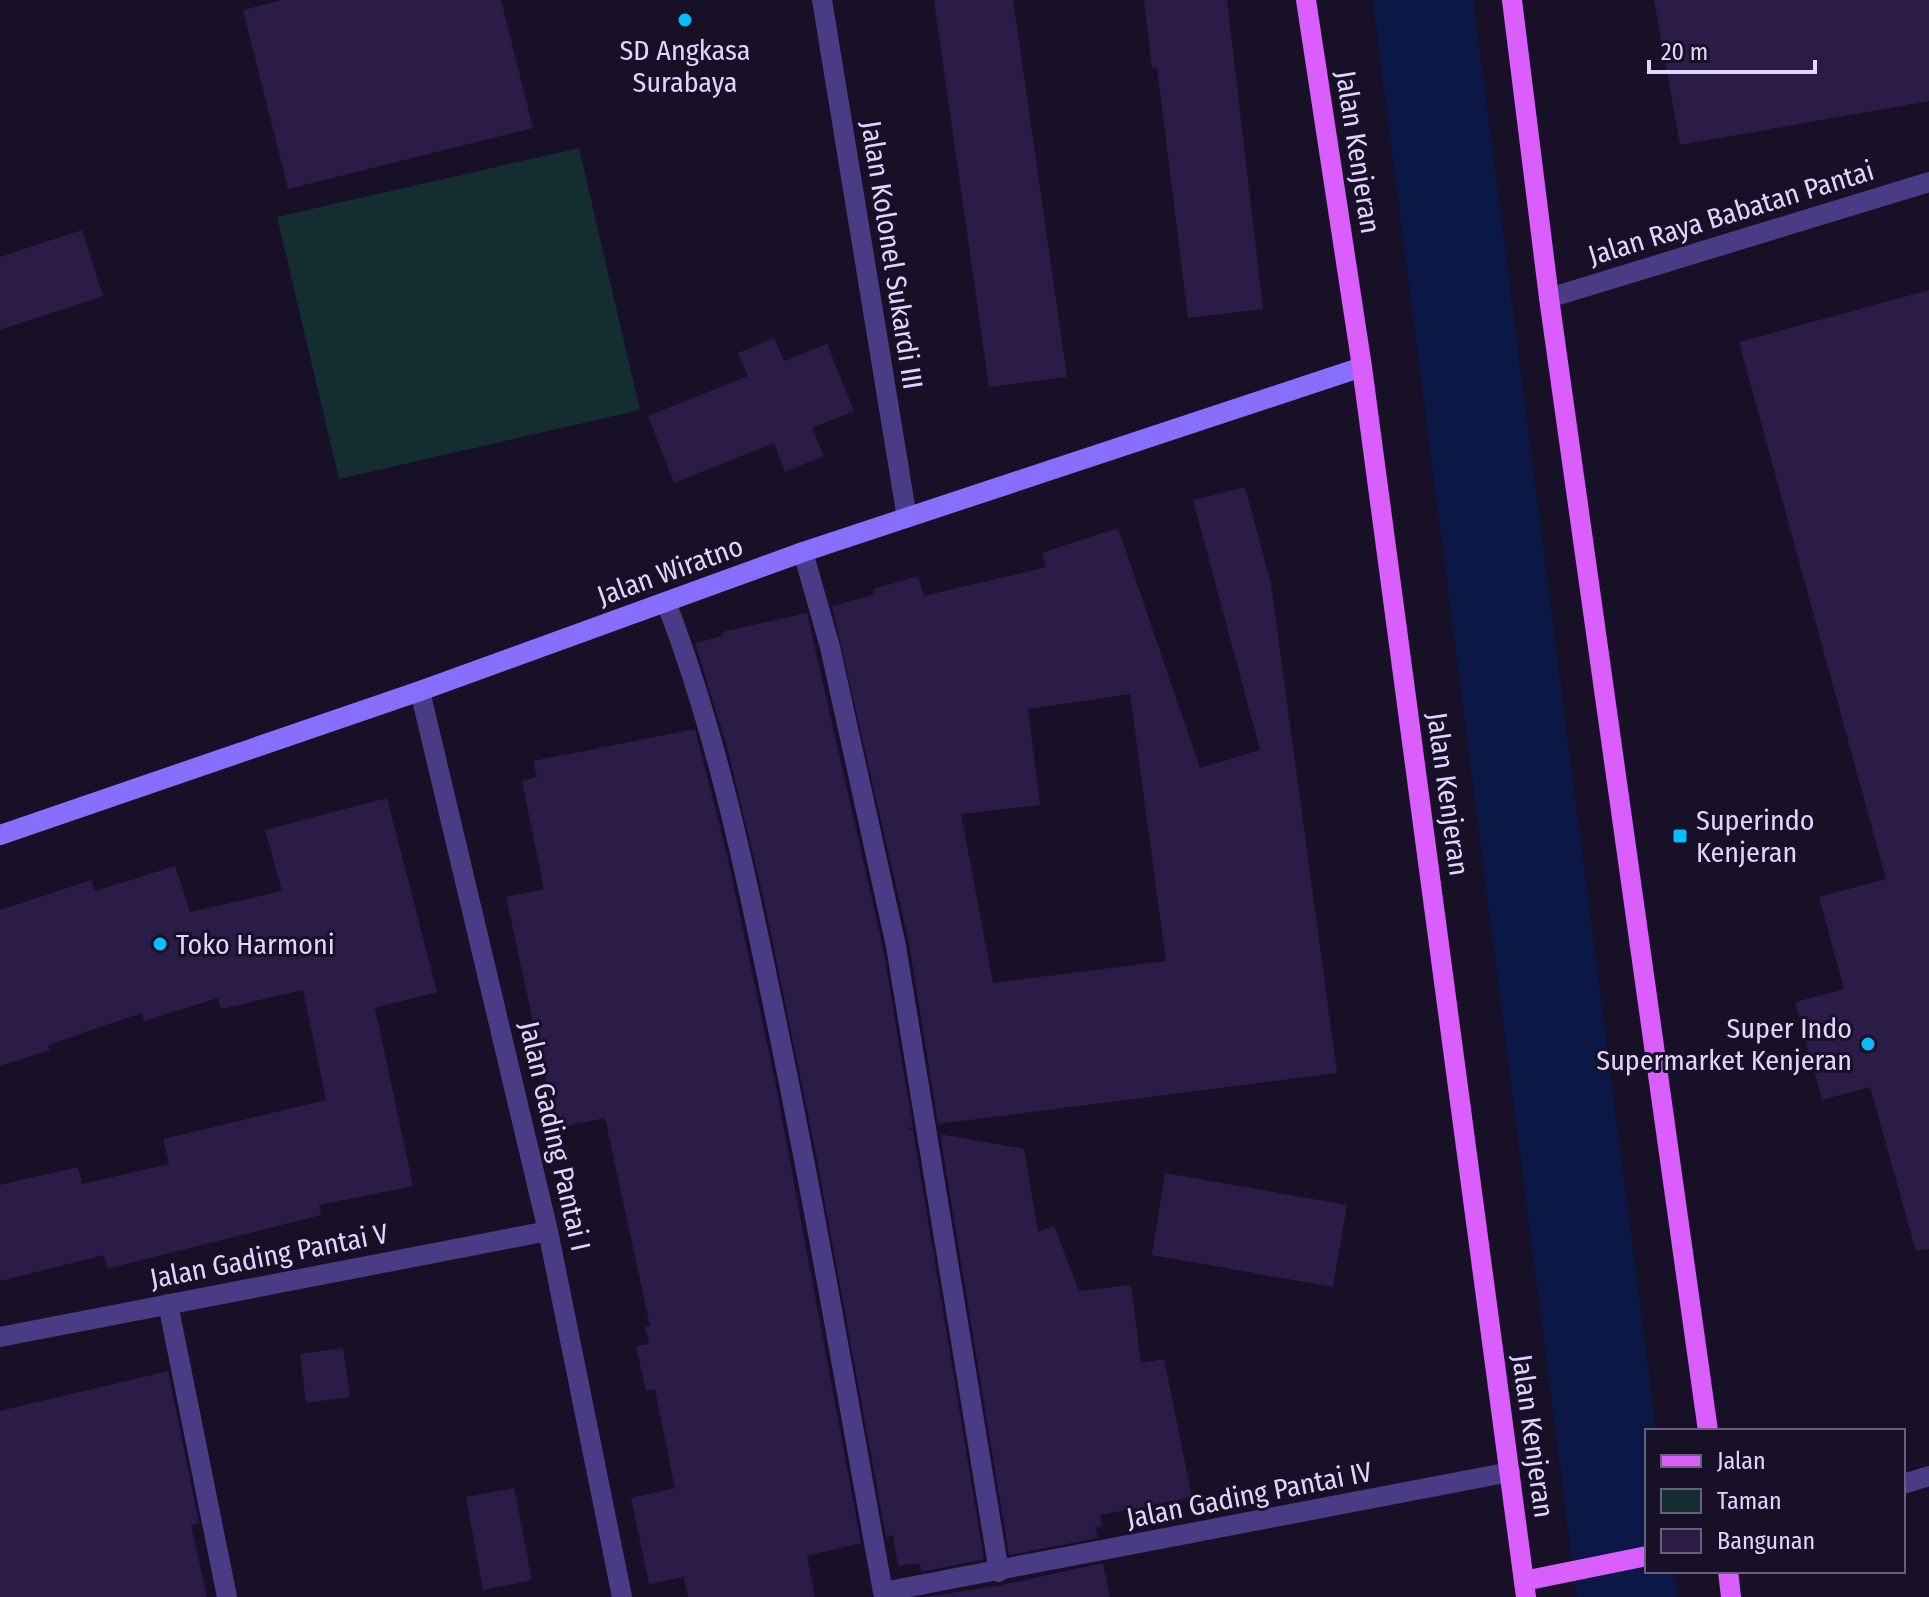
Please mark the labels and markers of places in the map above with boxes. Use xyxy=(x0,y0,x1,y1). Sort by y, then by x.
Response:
marker: SD Angkasa Surabaya xyxy=(676,11,694,29)
place label: SD Angkasa Surabaya xyxy=(619,34,751,99)
place label: Superindo Kenjeran xyxy=(1696,804,1815,869)
marker: Superindo Kenjeran xyxy=(1671,827,1689,845)
place label: Toko Harmoni xyxy=(176,928,335,961)
marker: Toko Harmoni xyxy=(151,935,169,953)
place label: Super Indo Supermarket Kenjeran xyxy=(1596,1012,1852,1077)
marker: Super Indo Supermarket Kenjeran xyxy=(1859,1035,1877,1053)

